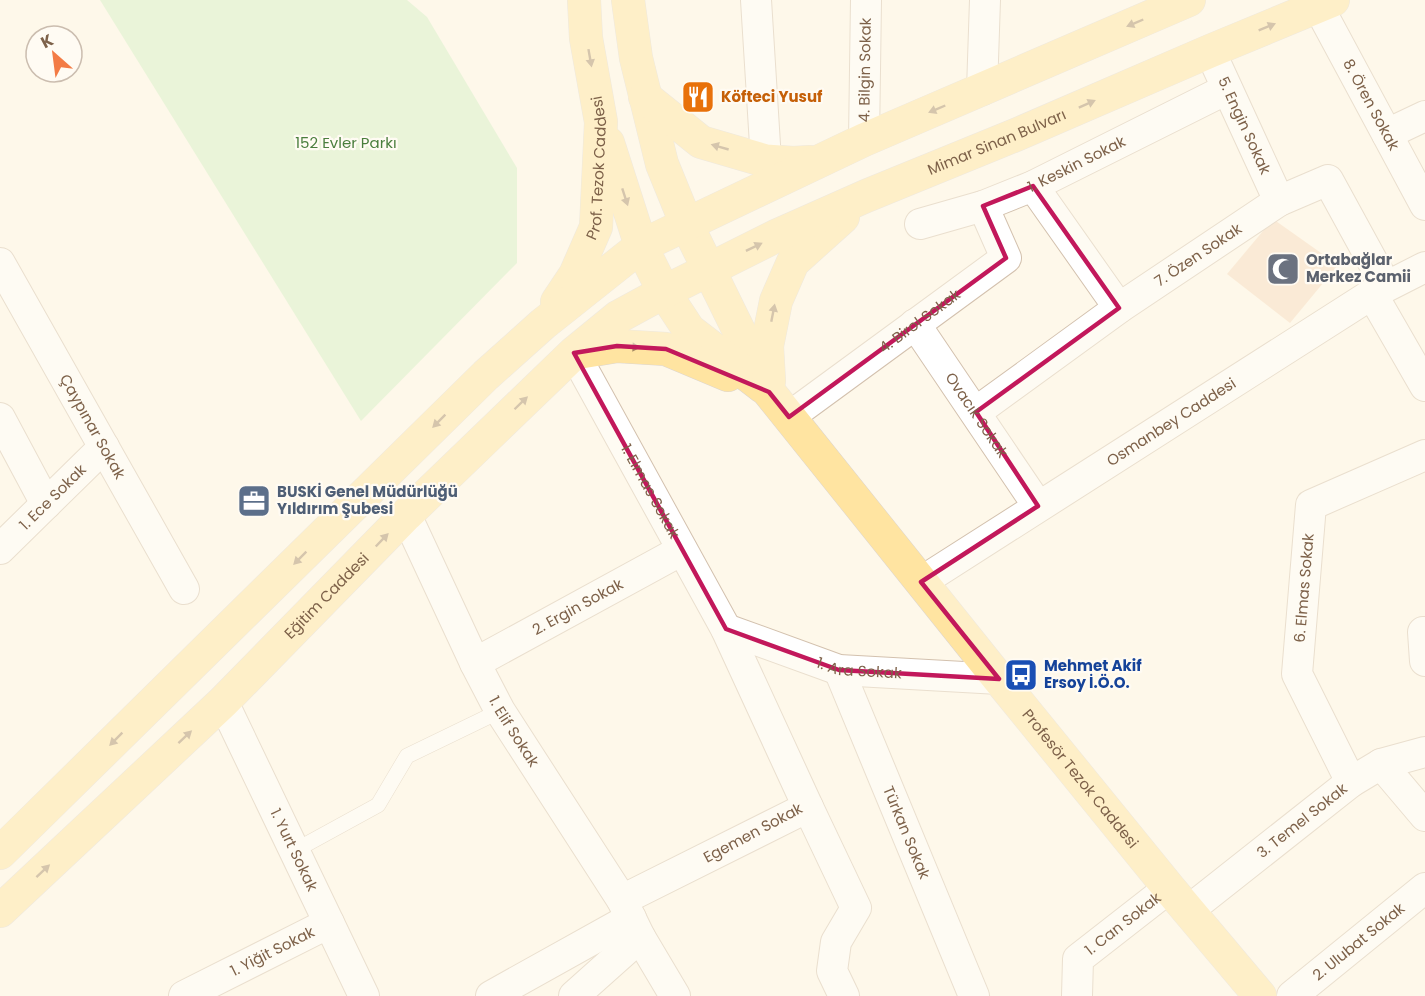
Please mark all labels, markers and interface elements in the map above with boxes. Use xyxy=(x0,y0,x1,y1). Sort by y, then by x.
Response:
street label: 4. Bilgin Sokak xyxy=(853,17,876,123)
one-way arrow xyxy=(1126,19,1144,28)
one-way arrow xyxy=(1258,22,1276,32)
north arrow xyxy=(24,24,84,84)
text: K xyxy=(37,28,58,54)
one-way arrow xyxy=(585,49,594,68)
street label: 8. Ören Sokak xyxy=(1338,55,1405,154)
street label: 5. Engin Sokak xyxy=(1213,73,1276,178)
restaurant icon: Köfteci Yusuf xyxy=(680,79,716,115)
place label: Köfteci Yusuf xyxy=(721,86,823,107)
street label: Prof. Tezok Caddesi xyxy=(581,94,612,243)
one-way arrow xyxy=(1079,99,1097,109)
street label: Mimar Sinan Bulvarı xyxy=(924,104,1069,180)
one-way arrow xyxy=(927,104,945,114)
street label: 1. Keskin Sokak xyxy=(1024,130,1129,197)
park label: 152 Evler Parkı xyxy=(295,132,397,153)
one-way arrow xyxy=(711,142,729,151)
one-way arrow xyxy=(621,188,630,206)
street label: 7. Özen Sokak xyxy=(1150,218,1246,291)
one-way arrow xyxy=(745,243,762,252)
place label: Ortabağlar Merkez Camii xyxy=(1306,249,1411,287)
mosque icon: Ortabağlar Merkez Camii xyxy=(1265,251,1301,287)
street label: 4. Birol Sokak xyxy=(874,284,965,358)
one-way arrow xyxy=(769,304,778,323)
one-way arrow xyxy=(622,343,641,352)
street label: Ovacık Sokak xyxy=(941,368,1014,462)
street label: Çaypınar Sokak xyxy=(55,370,131,483)
street label: Osmanbey Caddesi xyxy=(1102,373,1240,471)
one-way arrow xyxy=(514,397,528,411)
one-way arrow xyxy=(433,414,447,428)
street label: 1. Elmas Sokak xyxy=(616,440,685,542)
street label: 1. Ece Sokak xyxy=(14,459,91,534)
place label: BUSKİ Genel Müdürlüğü Yıldırım Şubesi xyxy=(277,481,458,519)
office icon: BUSKİ Genel Müdürlüğü Yıldırım Şubesi xyxy=(236,483,272,519)
street label: 6. Elmas Sokak xyxy=(1289,532,1319,643)
one-way arrow xyxy=(374,533,388,547)
street label: Eğitim Caddesi xyxy=(279,548,373,643)
one-way arrow xyxy=(294,550,308,564)
street label: 2. Ergin Sokak xyxy=(528,573,627,640)
street label: 1. Ara Sokak xyxy=(814,652,903,684)
place label: Mehmet Akif Ersoy İ.Ö.O. xyxy=(1044,655,1142,693)
bus stop icon: Mehmet Akif Ersoy İ.Ö.O. xyxy=(1003,657,1039,693)
street label: 1. Elif Sokak xyxy=(484,692,544,771)
street label: Profesör Tezok Caddesi xyxy=(1018,704,1143,852)
one-way arrow xyxy=(110,731,124,745)
one-way arrow xyxy=(178,731,192,745)
street label: 3. Temel Sokak xyxy=(1252,778,1352,863)
street label: Türkan Sokak xyxy=(878,783,936,882)
street label: Egemen Sokak xyxy=(699,797,806,868)
street label: 1. Yurt Sokak xyxy=(266,805,323,895)
one-way arrow xyxy=(35,864,50,878)
street label: 1. Can Sokak xyxy=(1080,887,1165,960)
street label: 2. Ulubat Sokak xyxy=(1308,897,1409,985)
street label: 1. Yiğit Sokak xyxy=(226,921,318,981)

